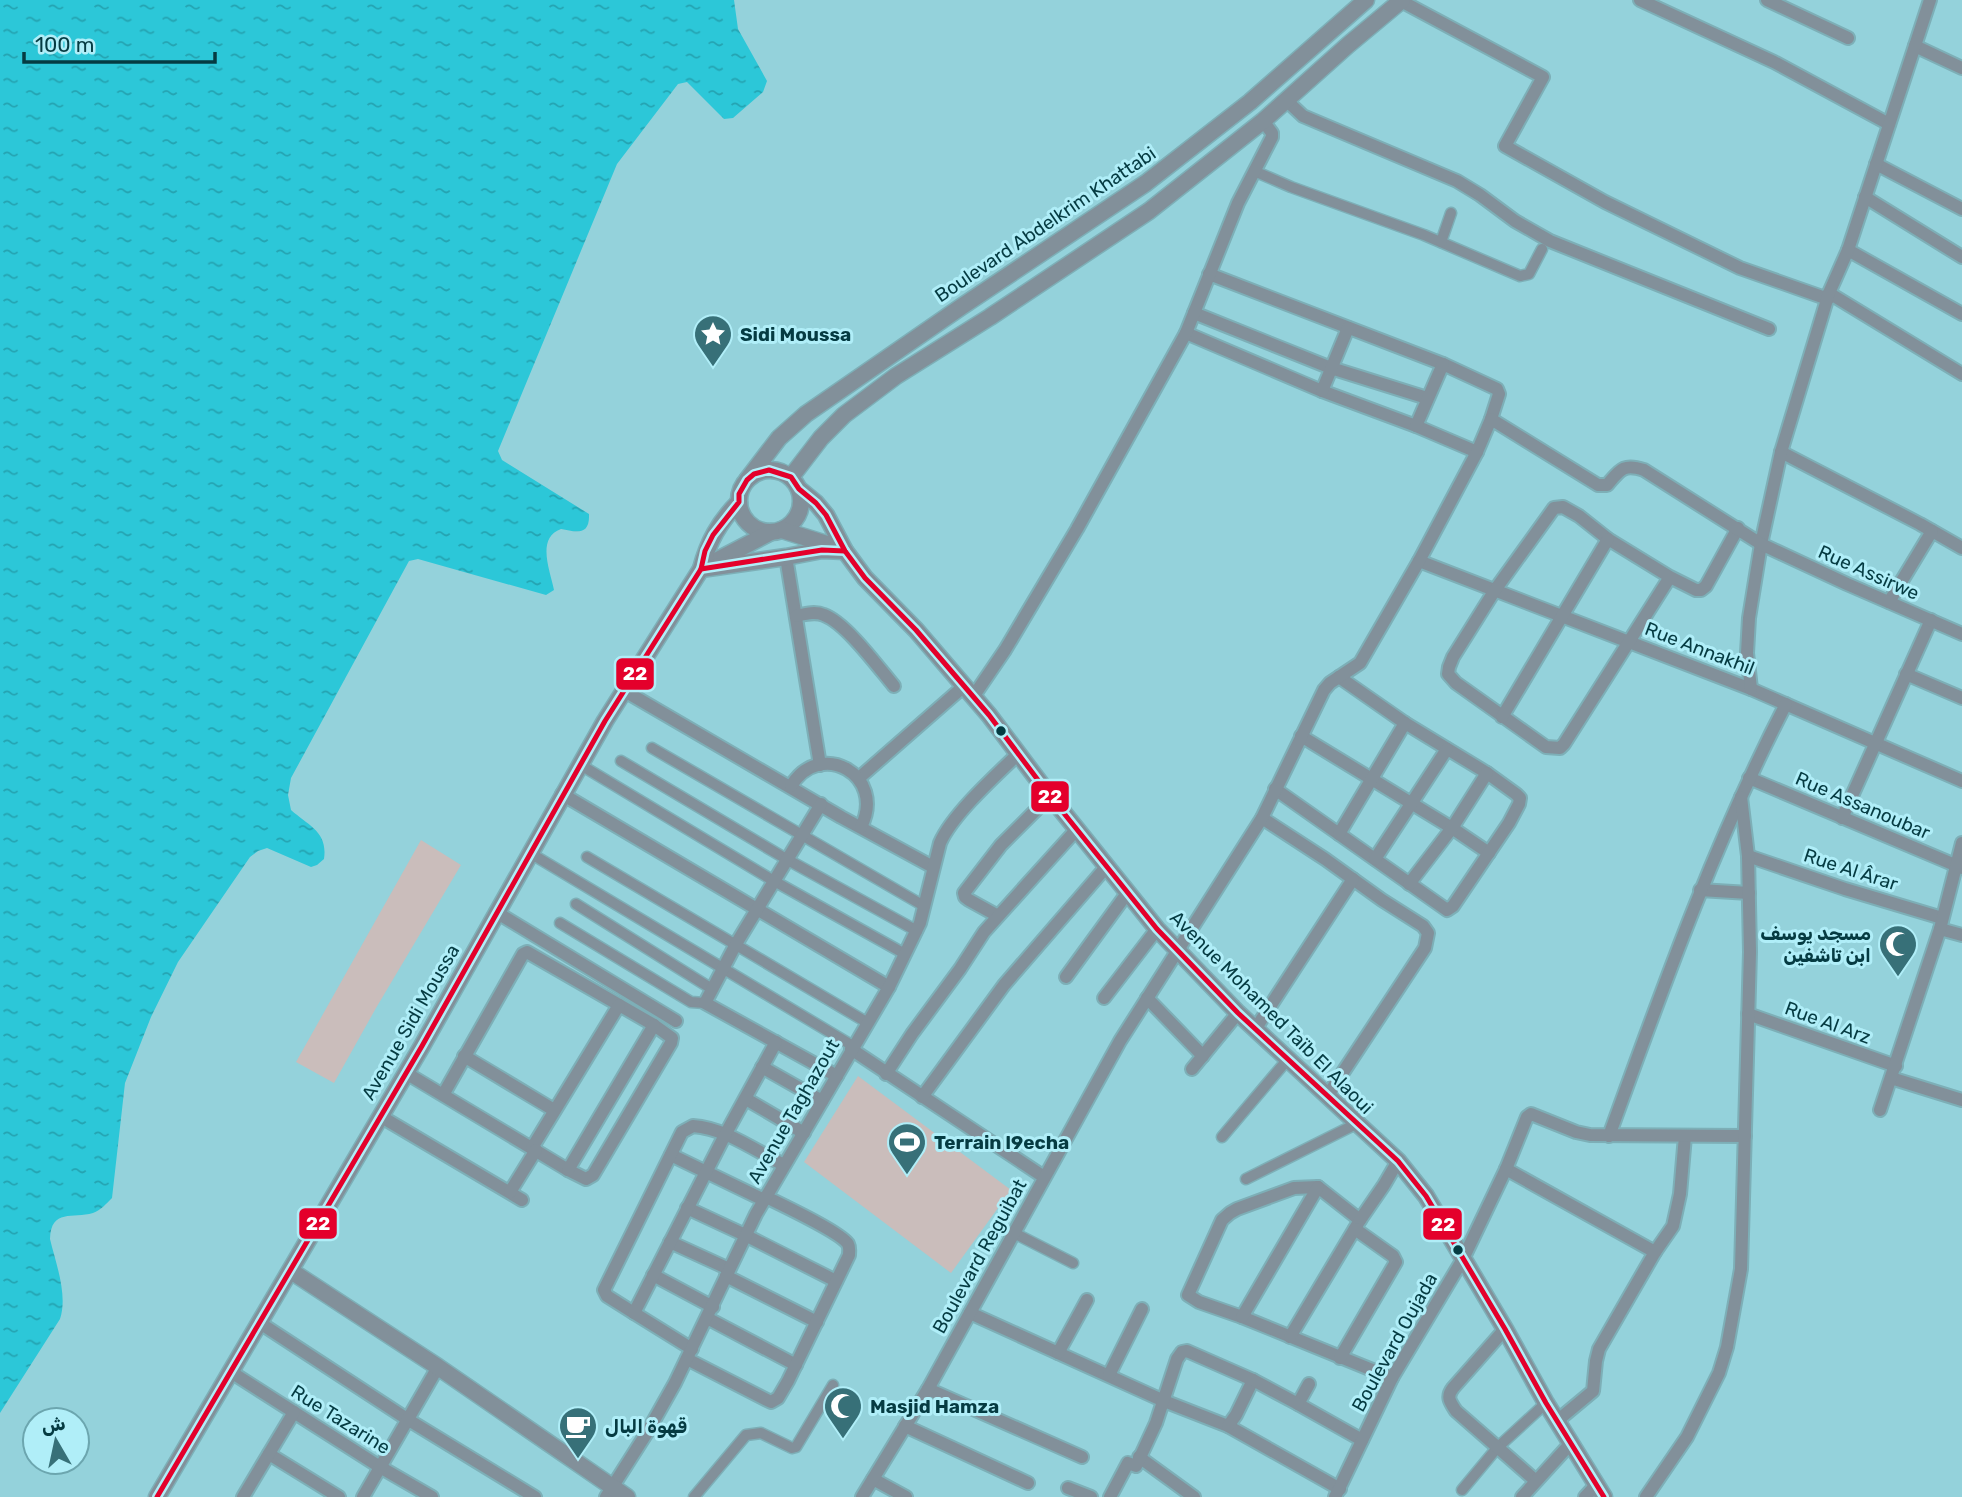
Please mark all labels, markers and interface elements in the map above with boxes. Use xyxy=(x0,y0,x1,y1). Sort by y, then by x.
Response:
scale bar xyxy=(24,21,215,65)
text: 100 m xyxy=(35,32,94,57)
street label: Boulevard Abdelkrim Khattabi xyxy=(930,142,1160,307)
place icon: Sidi Moussa xyxy=(692,313,734,368)
place label: Sidi Moussa xyxy=(740,323,851,346)
street label: Rue Assirwe xyxy=(1815,540,1923,605)
street label: Rue Annakhil xyxy=(1642,617,1758,680)
line badge: 22 xyxy=(615,657,655,691)
text: 22 xyxy=(623,662,647,685)
unlabelled marker xyxy=(994,724,1008,738)
street label: Rue Assanoubar xyxy=(1792,767,1934,845)
line badge: 22 xyxy=(1030,780,1070,813)
text: 22 xyxy=(1038,785,1062,808)
street label: Rue Al Ârar xyxy=(1801,843,1902,896)
street label: Avenue Mohamed Taïb El Alaoui xyxy=(1165,906,1378,1119)
place label: مسجد يوسف ابن تاشفين xyxy=(1760,922,1871,967)
mosque icon: مسجد يوسف ابن تاشفين xyxy=(1877,923,1919,978)
street label: Avenue Sidi Moussa xyxy=(357,941,464,1104)
street label: Rue Al Arz xyxy=(1782,996,1874,1049)
street label: Avenue Taghazout xyxy=(743,1034,844,1188)
sports icon: Terrain l9echa xyxy=(886,1121,928,1176)
place label: Terrain l9echa xyxy=(934,1131,1069,1154)
street label: Boulevard Reguibat xyxy=(927,1174,1032,1337)
line badge: 22 xyxy=(298,1207,338,1240)
line badge: 22 xyxy=(1422,1207,1463,1241)
text: 22 xyxy=(306,1212,330,1235)
text: 22 xyxy=(1431,1213,1455,1236)
unlabelled marker xyxy=(1451,1243,1465,1257)
street label: Boulevard Oujada xyxy=(1347,1269,1442,1416)
street label: Rue Tazarine xyxy=(287,1380,395,1459)
mosque icon: Masjid Hamza xyxy=(822,1385,864,1440)
place label: Masjid Hamza xyxy=(870,1395,999,1418)
cafe icon: قهوة البال xyxy=(557,1405,599,1460)
north arrow xyxy=(21,1406,91,1476)
text: ش xyxy=(40,1411,67,1438)
place label: قهوة البال xyxy=(605,1415,687,1438)

